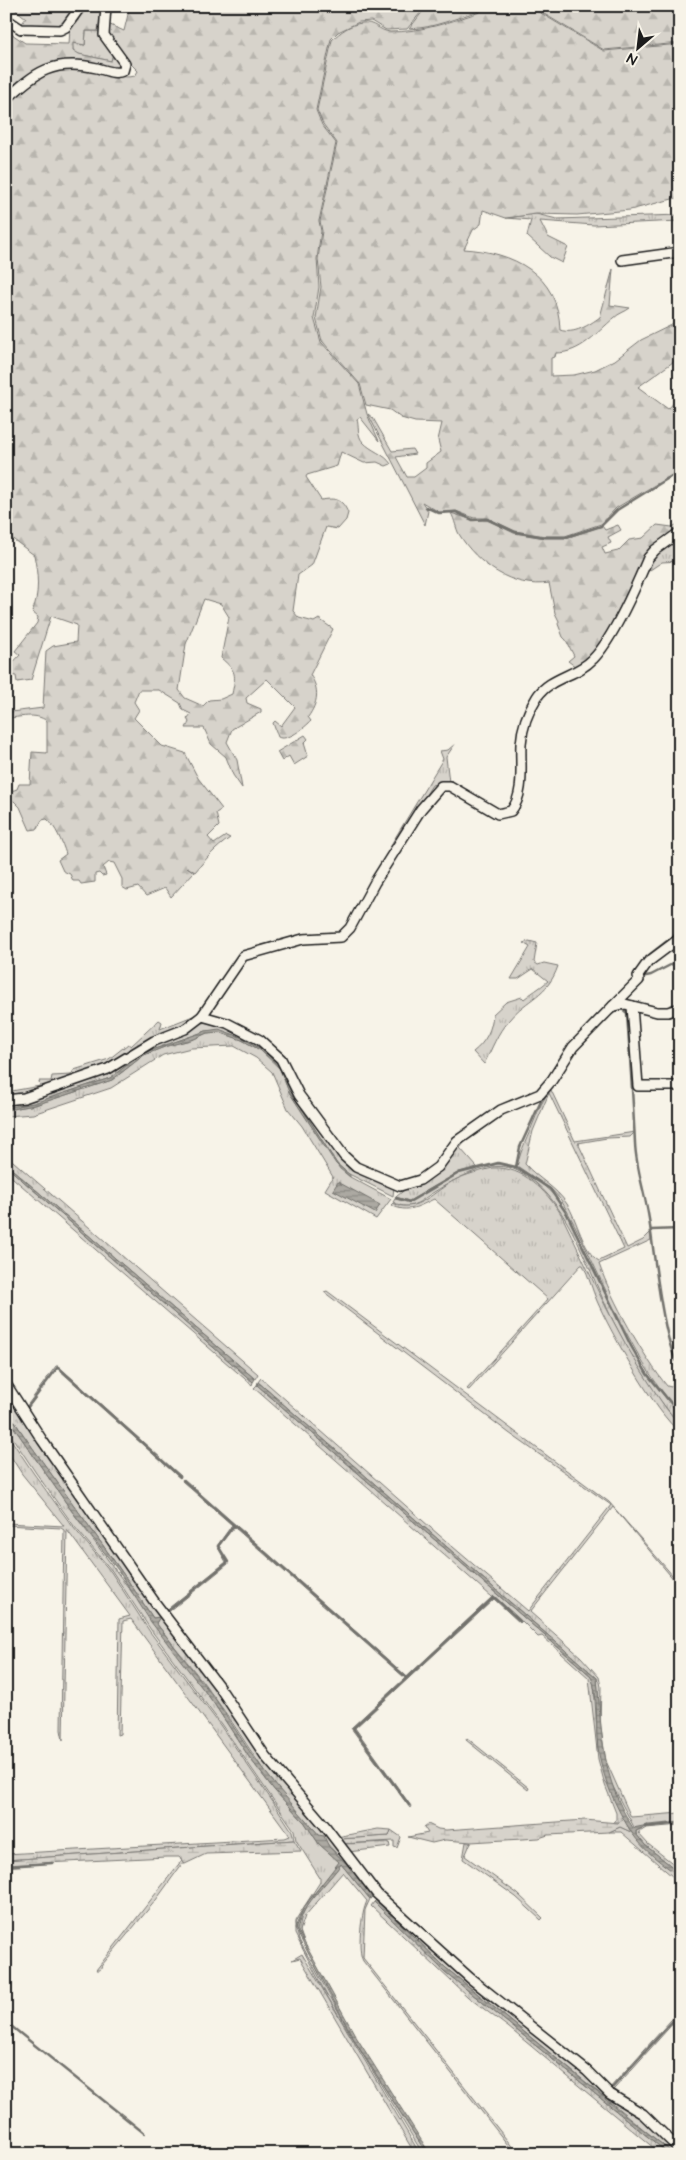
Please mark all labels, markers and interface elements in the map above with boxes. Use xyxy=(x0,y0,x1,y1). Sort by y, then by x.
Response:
north arrow xyxy=(614,22,664,72)
text: N xyxy=(624,48,641,69)

